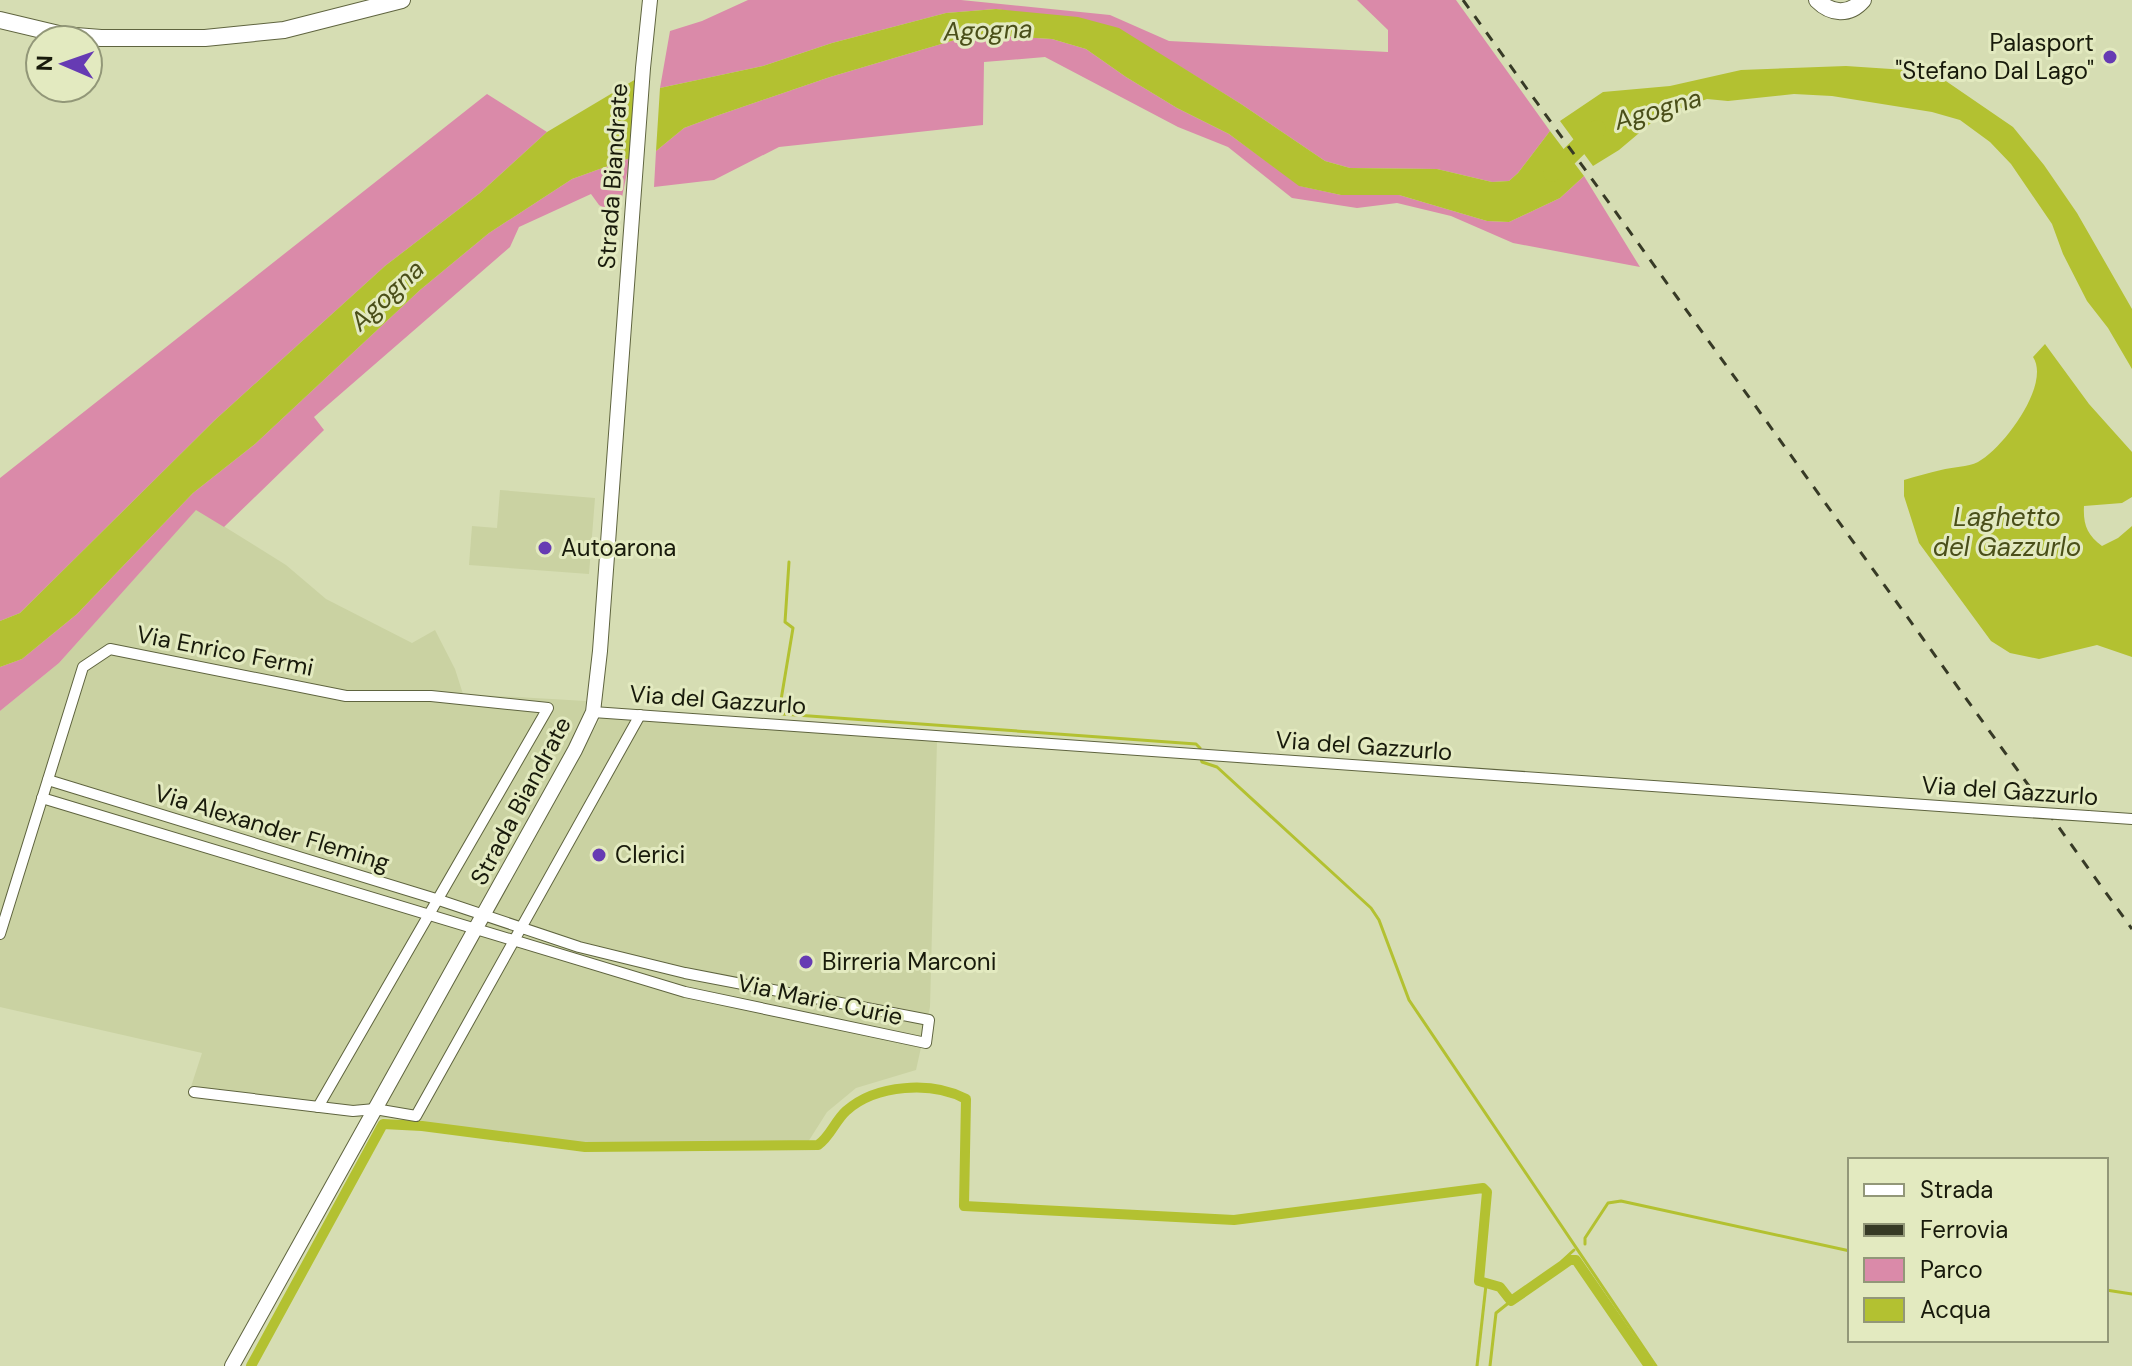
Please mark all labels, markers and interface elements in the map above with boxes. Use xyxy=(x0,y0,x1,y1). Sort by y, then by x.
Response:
water label: Agogna xyxy=(941,11,1034,49)
north arrow xyxy=(24,24,104,104)
place label: Palasport "Stefano Dal Lago" xyxy=(1895,27,2094,86)
marker: Palasport "Stefano Dal Lago" xyxy=(2101,48,2119,66)
text: N xyxy=(30,55,59,72)
water label: Agogna xyxy=(1609,80,1706,138)
street label: Strada Biandrate xyxy=(591,82,634,270)
water label: Agogna xyxy=(342,252,431,339)
water label: Laghetto del Gazzurlo xyxy=(1933,500,2081,564)
place label: Autoarona xyxy=(561,532,676,563)
marker: Autoarona xyxy=(536,539,554,557)
street label: Via Enrico Fermi xyxy=(134,618,316,683)
street label: Via del Gazzurlo xyxy=(629,678,807,721)
street label: Strada Biandrate xyxy=(463,711,578,890)
street label: Via del Gazzurlo xyxy=(1275,724,1453,767)
street label: Via del Gazzurlo xyxy=(1921,769,2099,812)
street label: Via Alexander Fleming xyxy=(151,777,394,878)
place label: Clerici xyxy=(615,839,685,870)
marker: Clerici xyxy=(590,846,608,864)
place label: Birreria Marconi xyxy=(822,946,996,977)
marker: Birreria Marconi xyxy=(797,953,815,971)
street label: Via Marie Curie xyxy=(735,967,906,1032)
legend xyxy=(1848,1158,2108,1342)
text: Strada xyxy=(1920,1174,1993,1205)
text: Ferrovia xyxy=(1920,1214,2008,1245)
text: Parco xyxy=(1920,1254,1983,1285)
text: Acqua xyxy=(1920,1294,1991,1325)

